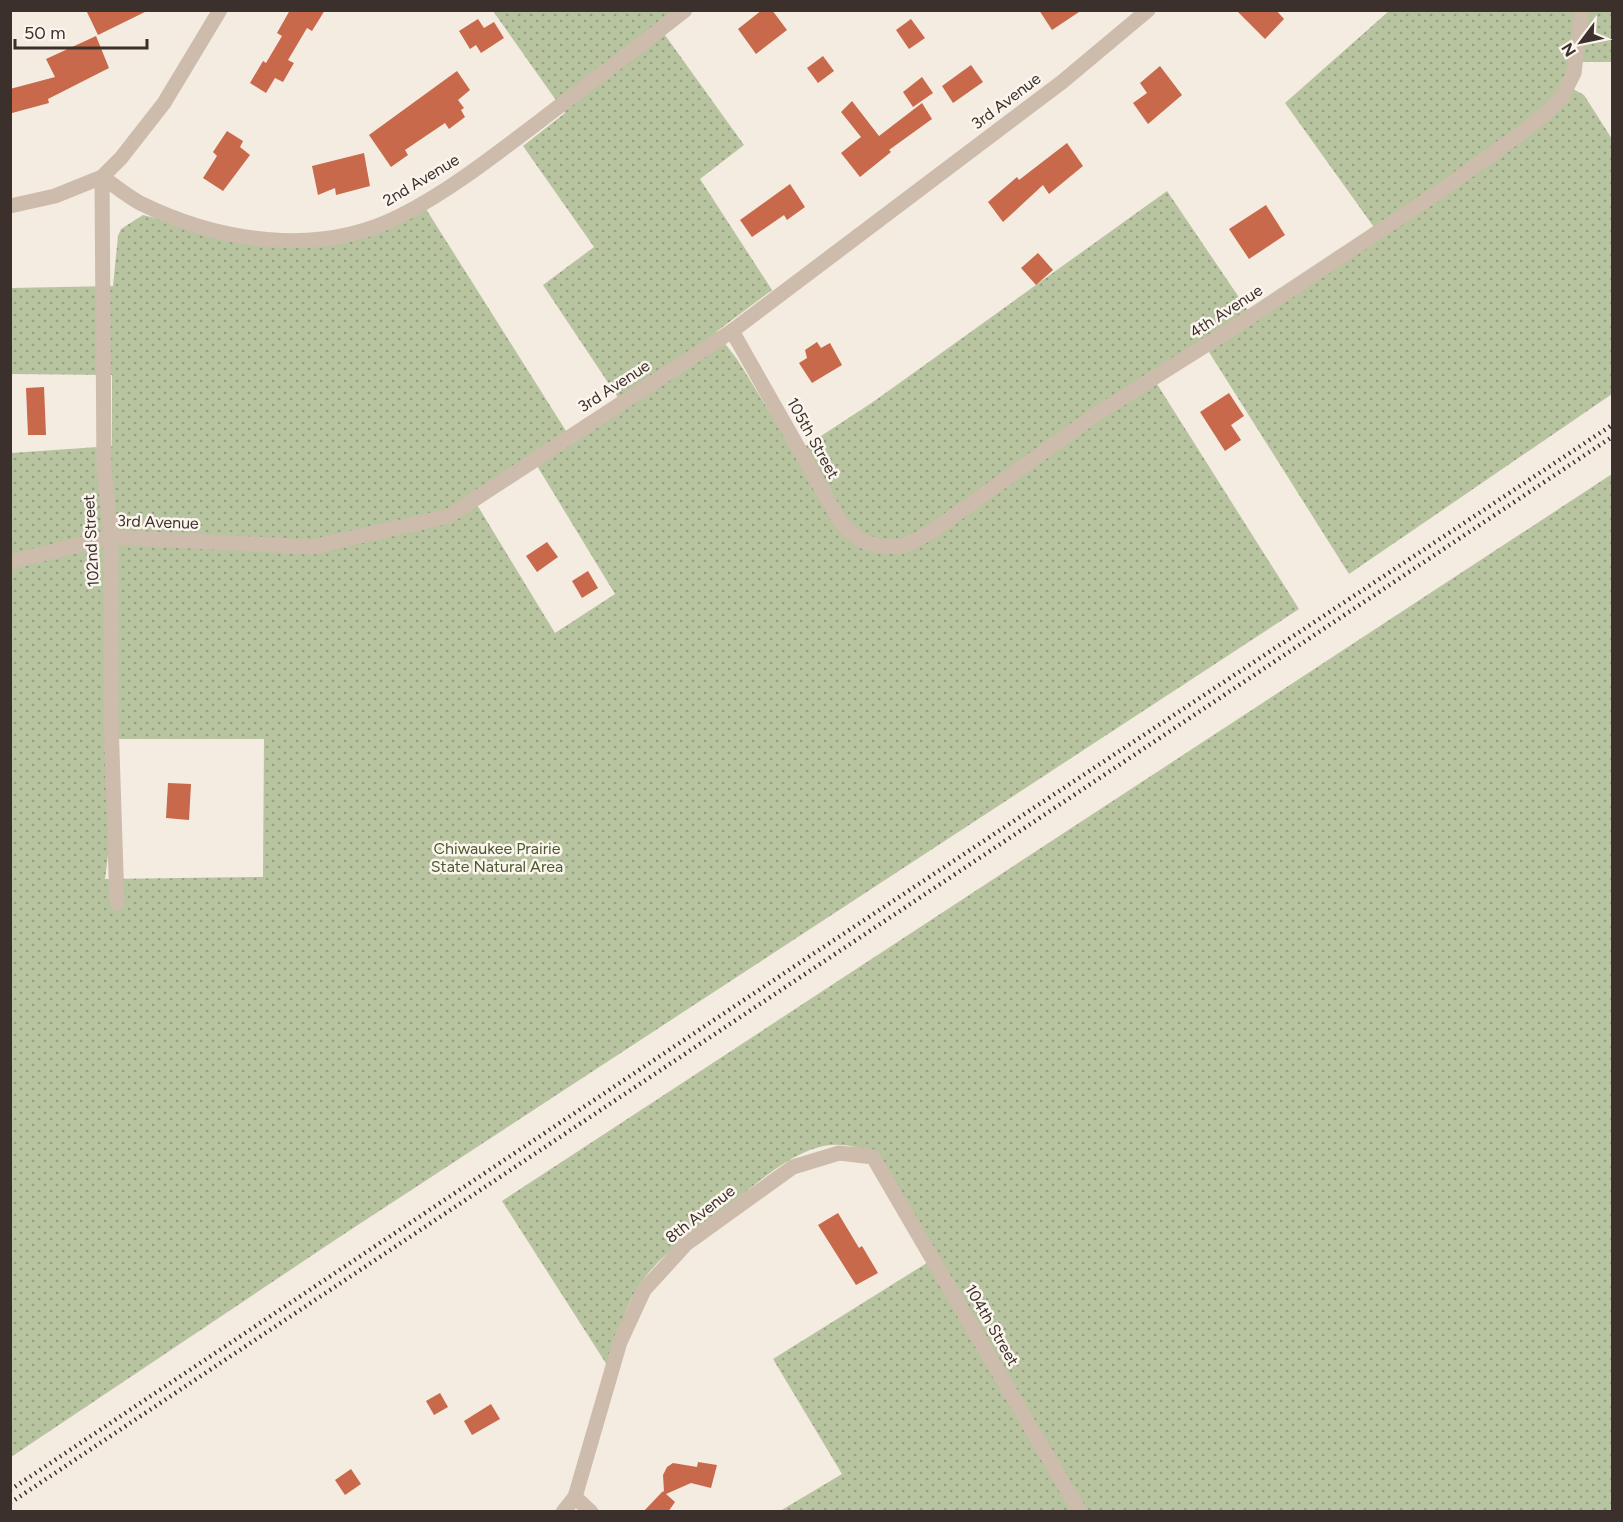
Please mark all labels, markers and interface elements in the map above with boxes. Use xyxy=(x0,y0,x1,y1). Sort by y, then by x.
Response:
scale bar xyxy=(15,12,147,50)
north arrow xyxy=(1551,12,1611,72)
text: 50 m xyxy=(24,22,66,44)
text: N xyxy=(1557,39,1580,60)
street label: 3rd Avenue xyxy=(968,69,1044,133)
street label: 2nd Avenue xyxy=(380,150,463,210)
street label: 4th Avenue xyxy=(1186,280,1266,342)
street label: 3rd Avenue xyxy=(575,356,654,416)
street label: 105th Street xyxy=(783,394,843,482)
street label: 102nd Street xyxy=(79,494,103,588)
street label: 3rd Avenue xyxy=(117,511,199,533)
park label: Chiwaukee Prairie State Natural Area xyxy=(431,839,563,876)
street label: 8th Avenue xyxy=(662,1181,739,1247)
street label: 104th Street xyxy=(961,1281,1023,1369)

